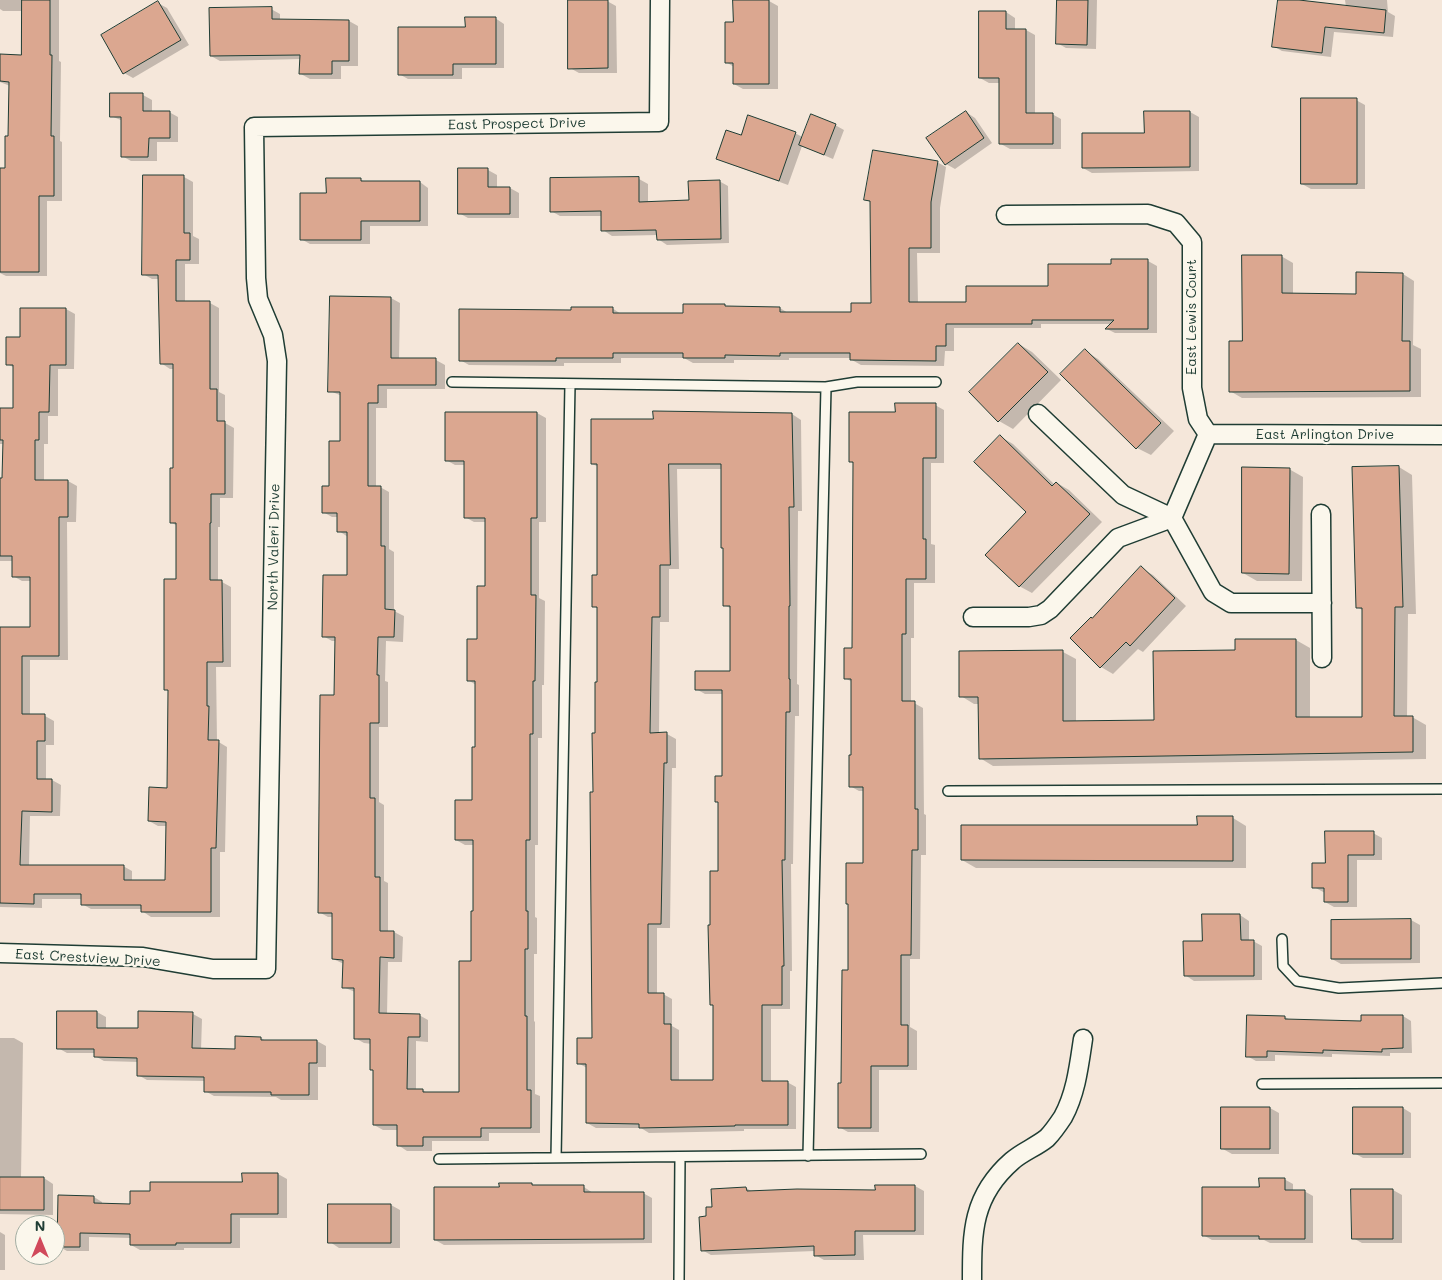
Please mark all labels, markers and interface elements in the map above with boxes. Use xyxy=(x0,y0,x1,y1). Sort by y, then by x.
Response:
street label: East Prospect Drive xyxy=(448,114,586,134)
street label: East Lewis Court xyxy=(1184,259,1200,375)
street label: East Arlington Drive xyxy=(1256,427,1394,443)
street label: North Valeri Drive xyxy=(264,483,284,611)
street label: East Crestview Drive xyxy=(15,946,161,970)
north arrow xyxy=(15,1215,65,1265)
text: N xyxy=(35,1216,45,1235)

